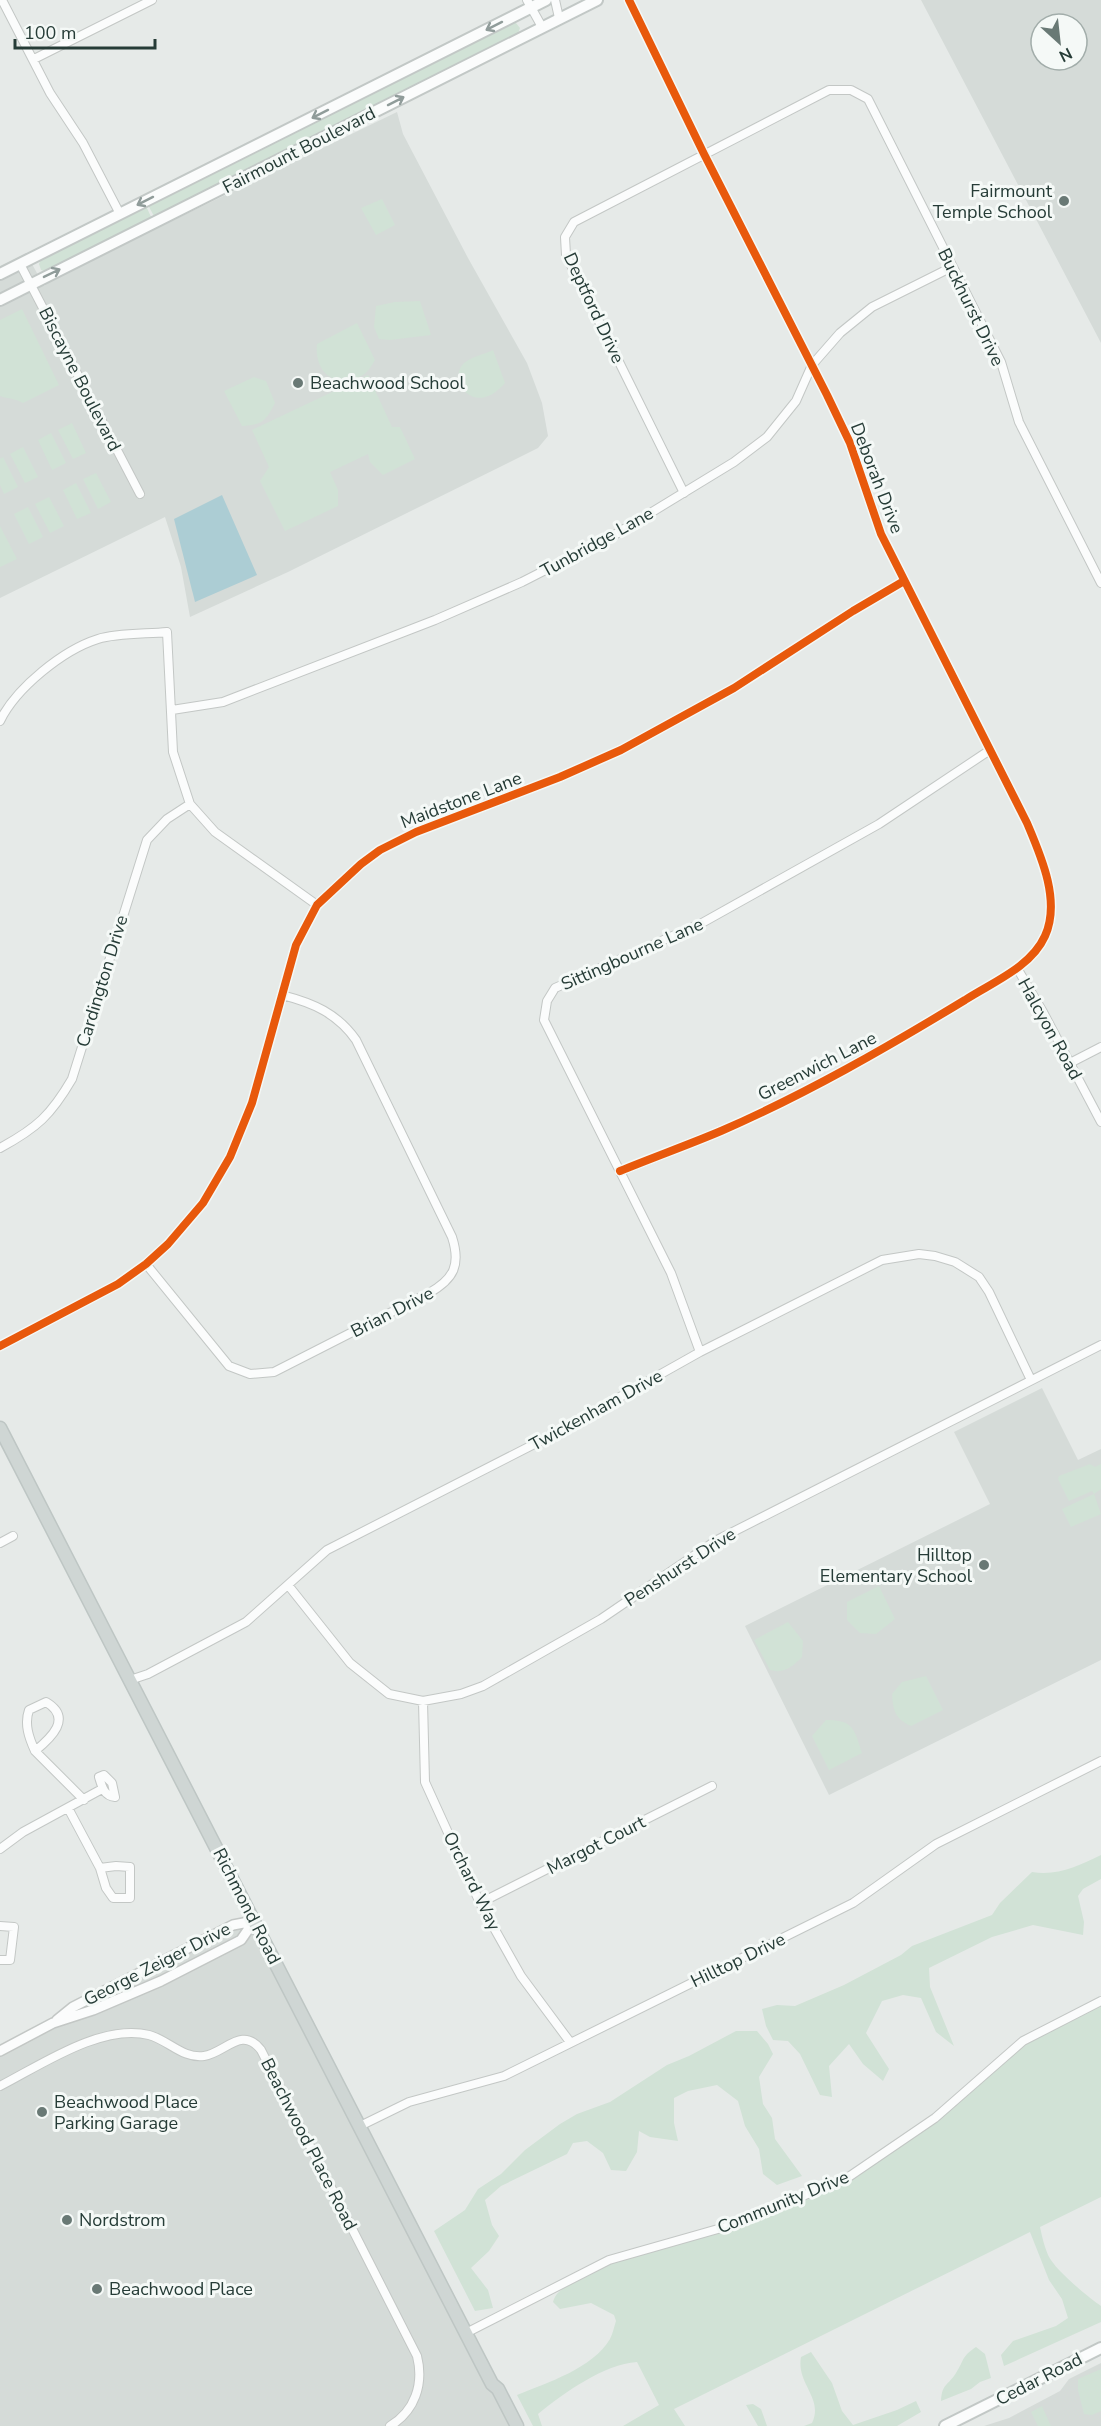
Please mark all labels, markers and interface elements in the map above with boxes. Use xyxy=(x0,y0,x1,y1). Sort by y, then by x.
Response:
scale bar xyxy=(15,12,154,50)
north arrow xyxy=(1029,12,1089,72)
one-way arrow xyxy=(486,20,503,32)
text: 100 m xyxy=(24,21,76,45)
text: N xyxy=(1055,42,1076,67)
one-way arrow xyxy=(386,95,404,107)
street label: Fairmount Boulevard xyxy=(218,101,380,199)
one-way arrow xyxy=(311,108,329,120)
place label: Fairmount Temple School xyxy=(933,179,1053,224)
marker: Fairmount Temple School xyxy=(1057,194,1071,208)
one-way arrow xyxy=(137,196,155,208)
street label: Buckhurst Drive xyxy=(932,244,1010,370)
street label: Deptford Drive xyxy=(558,249,630,367)
one-way arrow xyxy=(43,267,61,279)
street label: Biscayne Boulevard xyxy=(33,303,127,455)
place label: Beachwood School xyxy=(310,371,466,395)
marker: Beachwood School xyxy=(291,376,305,390)
street label: Deborah Drive xyxy=(845,419,909,537)
street label: Tunbridge Lane xyxy=(536,501,658,583)
street label: Maidstone Lane xyxy=(397,766,525,834)
street label: Cardington Drive xyxy=(71,912,133,1050)
street label: Sittingbourne Lane xyxy=(557,912,707,996)
street label: Halcyon Road xyxy=(1012,974,1088,1084)
street label: Greenwich Lane xyxy=(754,1026,880,1106)
street label: Brian Drive xyxy=(347,1281,437,1343)
street label: Twickenham Drive xyxy=(525,1364,667,1456)
street label: Penshurst Drive xyxy=(620,1522,740,1612)
place label: Hilltop Elementary School xyxy=(820,1543,973,1588)
marker: Hilltop Elementary School xyxy=(977,1558,991,1572)
street label: Margot Court xyxy=(543,1810,650,1880)
street label: Orchard Way xyxy=(438,1828,507,1935)
street label: Richmond Road xyxy=(207,1844,287,1968)
street label: George Zeiger Drive xyxy=(80,1917,234,2011)
street label: Hilltop Drive xyxy=(687,1927,789,1993)
street label: Beachwood Place Road xyxy=(255,2054,363,2234)
place label: Beachwood Place Parking Garage xyxy=(54,2090,198,2135)
marker: Beachwood Place Parking Garage xyxy=(35,2105,49,2119)
street label: Community Drive xyxy=(714,2165,852,2239)
place label: Nordstrom xyxy=(79,2208,166,2232)
marker: Nordstrom xyxy=(60,2213,74,2227)
place label: Beachwood Place xyxy=(109,2277,253,2301)
marker: Beachwood Place xyxy=(90,2282,104,2296)
street label: Cedar Road xyxy=(992,2347,1086,2411)

